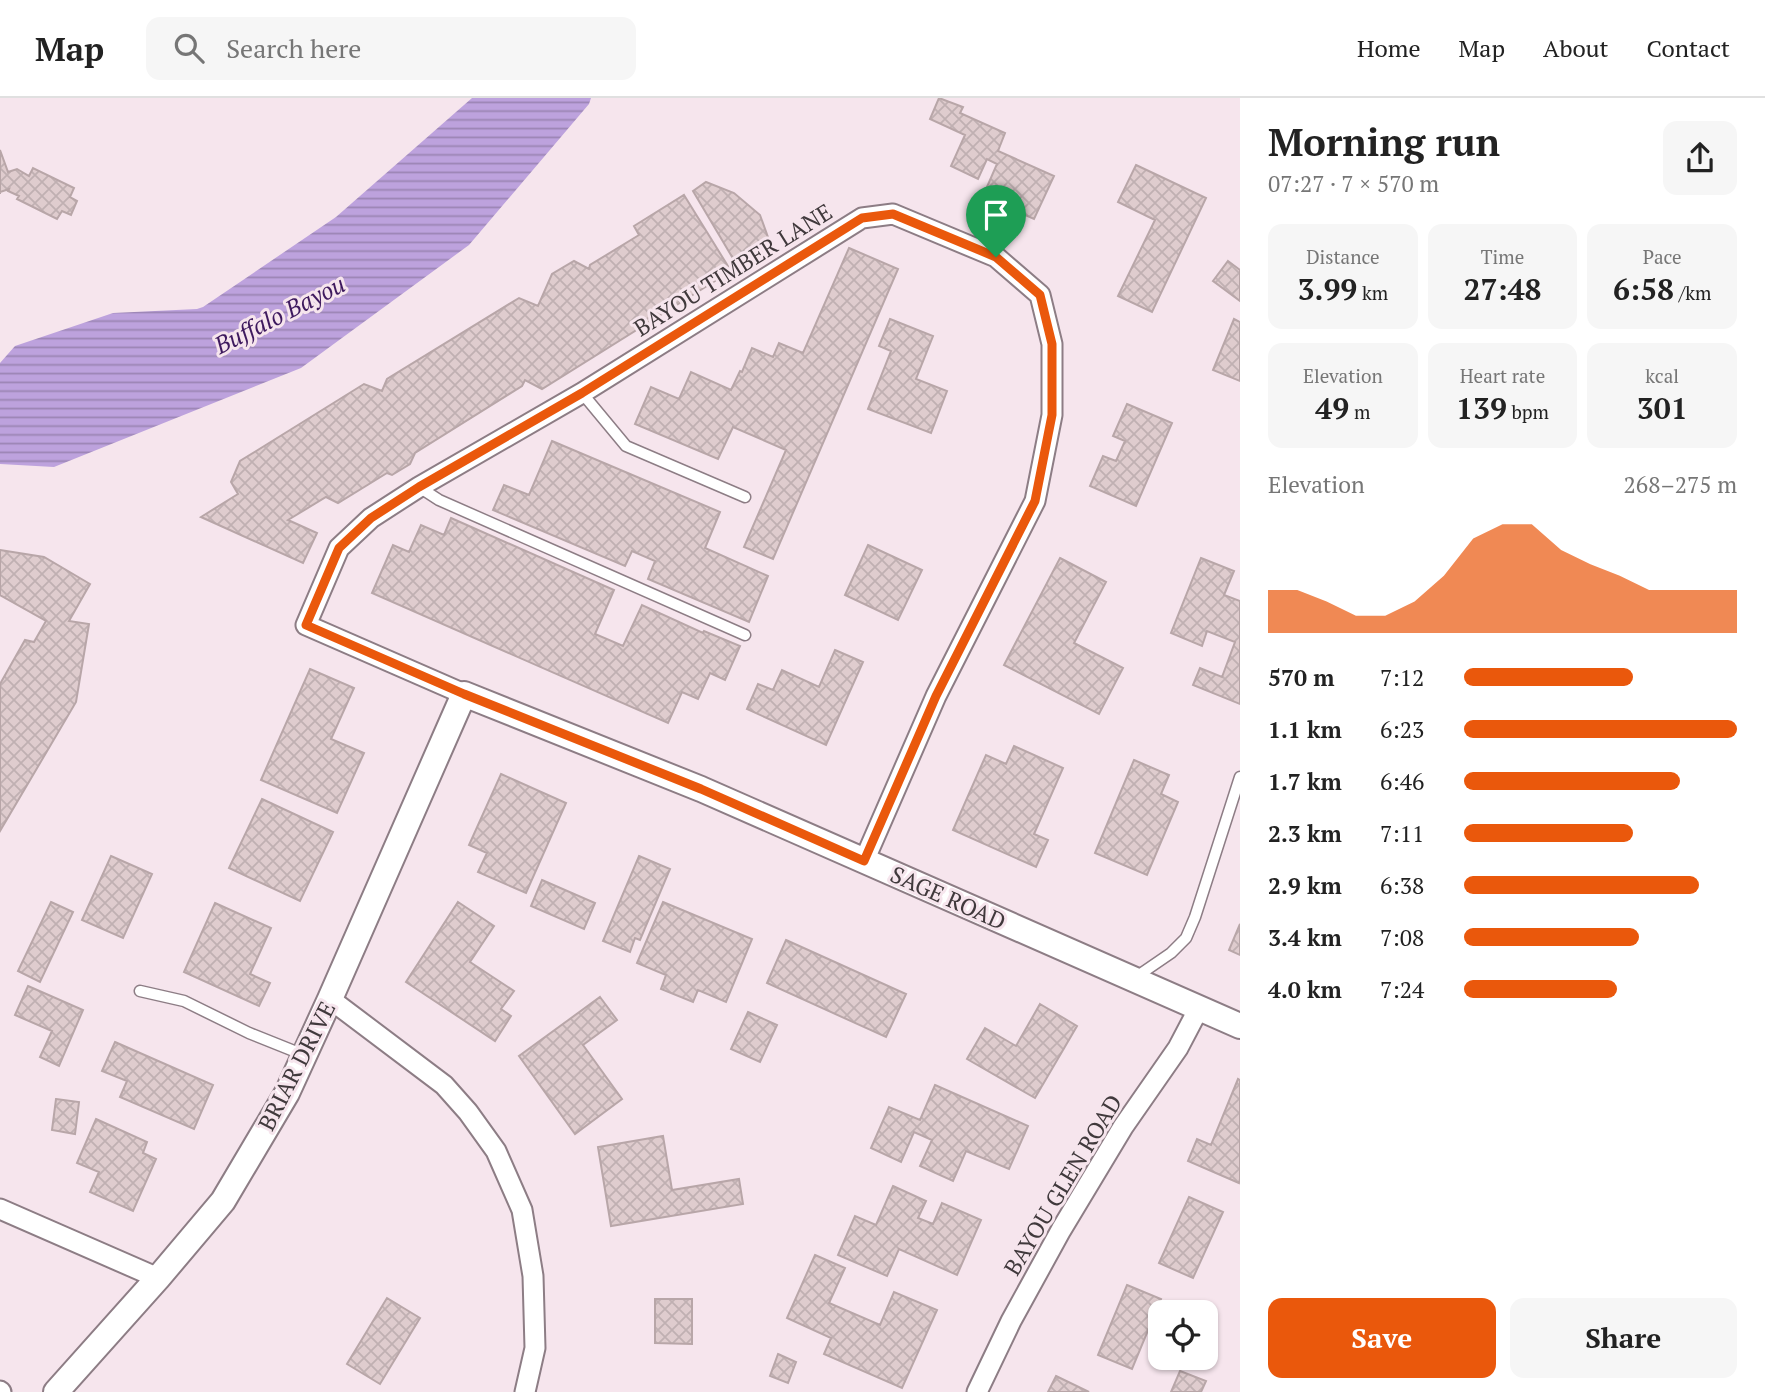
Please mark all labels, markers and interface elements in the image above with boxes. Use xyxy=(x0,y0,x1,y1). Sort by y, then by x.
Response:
search box xyxy=(146,17,636,80)
text: Map xyxy=(35,27,104,70)
icon: search xyxy=(170,29,208,67)
text: Search here xyxy=(226,31,361,65)
text: Home xyxy=(1357,32,1421,64)
text: Map xyxy=(1459,32,1505,64)
text: About xyxy=(1543,32,1609,64)
text: Contact xyxy=(1647,32,1730,64)
text: Morning run xyxy=(1268,117,1500,167)
button: share xyxy=(1663,121,1737,195)
text: 07:27 · 7 × 570 m xyxy=(1268,168,1439,199)
pin xyxy=(966,185,1026,257)
street label: BAYOU TIMBER LANE xyxy=(628,196,838,343)
icon: arrive xyxy=(977,196,1015,234)
text: Distance xyxy=(1306,244,1380,269)
text: Time xyxy=(1481,244,1524,269)
text: Pace xyxy=(1643,244,1682,269)
water label: Buffalo Bayou xyxy=(208,267,350,361)
text: 3.99 xyxy=(1298,269,1357,309)
text: 27:48 xyxy=(1463,269,1542,309)
text: 6:58 xyxy=(1613,269,1674,309)
text: km xyxy=(1357,280,1388,305)
text: /km xyxy=(1674,280,1711,305)
text: Elevation xyxy=(1303,363,1383,388)
text: Heart rate xyxy=(1460,363,1545,388)
text: kcal xyxy=(1645,363,1679,388)
text: 49 xyxy=(1315,388,1349,428)
text: 139 xyxy=(1456,388,1507,428)
text: 301 xyxy=(1637,388,1688,428)
text: m xyxy=(1349,399,1370,424)
text: bpm xyxy=(1507,399,1549,424)
text: Elevation xyxy=(1268,469,1365,500)
text: 268–275 m xyxy=(1624,469,1737,500)
text: 570 m xyxy=(1268,662,1334,693)
text: 7:12 xyxy=(1380,662,1424,693)
text: 1.1 km xyxy=(1268,714,1342,745)
text: 6:23 xyxy=(1380,714,1424,745)
text: 1.7 km xyxy=(1268,766,1342,797)
text: 6:46 xyxy=(1380,766,1424,797)
text: 2.3 km xyxy=(1268,818,1342,849)
text: 7:11 xyxy=(1380,818,1424,849)
street label: SAGE ROAD xyxy=(886,858,1011,937)
text: 2.9 km xyxy=(1268,870,1342,901)
text: 6:38 xyxy=(1380,870,1424,901)
text: 3.4 km xyxy=(1268,922,1342,953)
text: 7:08 xyxy=(1380,922,1424,953)
text: 4.0 km xyxy=(1268,974,1342,1005)
text: 7:24 xyxy=(1380,974,1424,1005)
street label: BRIAR DRIVE xyxy=(251,996,342,1136)
street label: BAYOU GLEN ROAD xyxy=(996,1089,1129,1281)
button: Save xyxy=(1268,1298,1496,1378)
button: Share xyxy=(1510,1298,1737,1378)
map controls xyxy=(1148,1300,1218,1370)
button: locate xyxy=(1148,1300,1218,1370)

